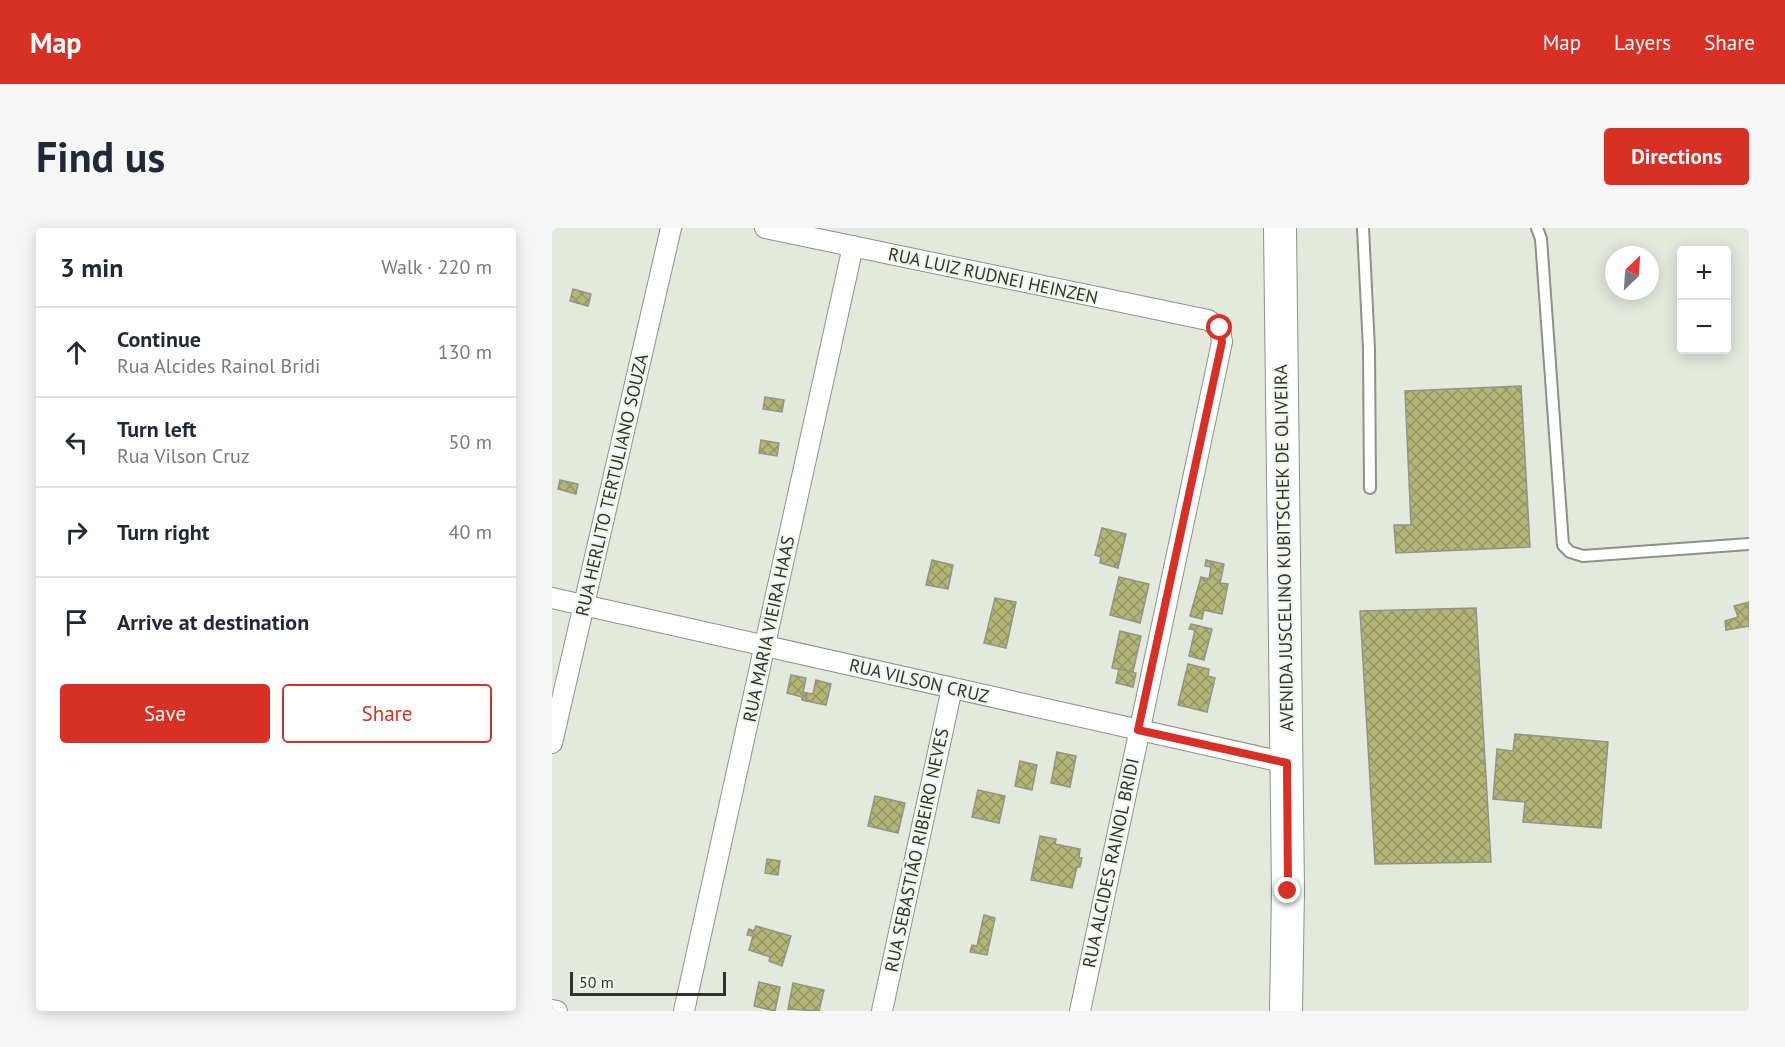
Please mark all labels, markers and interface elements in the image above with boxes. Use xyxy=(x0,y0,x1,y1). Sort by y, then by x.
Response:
text: Map xyxy=(30,24,81,61)
text: Map xyxy=(1543,29,1581,56)
text: Layers xyxy=(1614,29,1671,56)
text: Share xyxy=(1704,29,1755,56)
button: Directions xyxy=(1604,128,1749,185)
text: Find us xyxy=(36,129,165,184)
street label: RUA LUIZ RUDNEI HEINZEN xyxy=(886,242,1100,309)
north arrow xyxy=(1605,246,1659,300)
map controls xyxy=(1677,246,1731,354)
button: + xyxy=(1677,246,1731,300)
text: 3 min xyxy=(60,251,123,284)
text: Walk · 220 m xyxy=(381,254,492,280)
button: − xyxy=(1677,300,1731,354)
route start xyxy=(1206,314,1232,340)
text: Continue xyxy=(117,325,201,353)
icon: ahead xyxy=(60,336,93,369)
text: 130 m xyxy=(438,339,492,365)
street label: RUA HERLITO TERTULIANO SOUZA xyxy=(570,351,653,618)
text: Rua Alcides Rainol Bridi xyxy=(117,353,320,379)
street label: AVENIDA JUSCELINO KUBITSCHEK DE OLIVEIRA xyxy=(1269,364,1298,732)
text: Turn left xyxy=(117,415,197,443)
icon: left xyxy=(60,426,93,459)
text: 50 m xyxy=(449,429,492,455)
text: Rua Vilson Cruz xyxy=(117,443,250,469)
icon: right xyxy=(60,516,93,549)
text: Turn right xyxy=(117,518,209,546)
text: 40 m xyxy=(449,519,492,545)
street label: RUA MARIA VIEIRA HAAS xyxy=(738,534,799,724)
icon: arrive xyxy=(60,606,93,639)
text: Arrive at destination xyxy=(117,608,309,636)
street label: RUA VILSON CRUZ xyxy=(847,653,991,708)
button: Save xyxy=(60,684,270,743)
button: Share xyxy=(282,684,492,743)
street label: RUA SEBASTIÃO RIBEIRO NEVES xyxy=(879,726,954,974)
street label: RUA ALCIDES RAINOL BRIDI xyxy=(1077,756,1144,970)
route end xyxy=(1274,877,1300,903)
scale bar xyxy=(570,969,726,996)
text: 50 m xyxy=(579,972,614,992)

